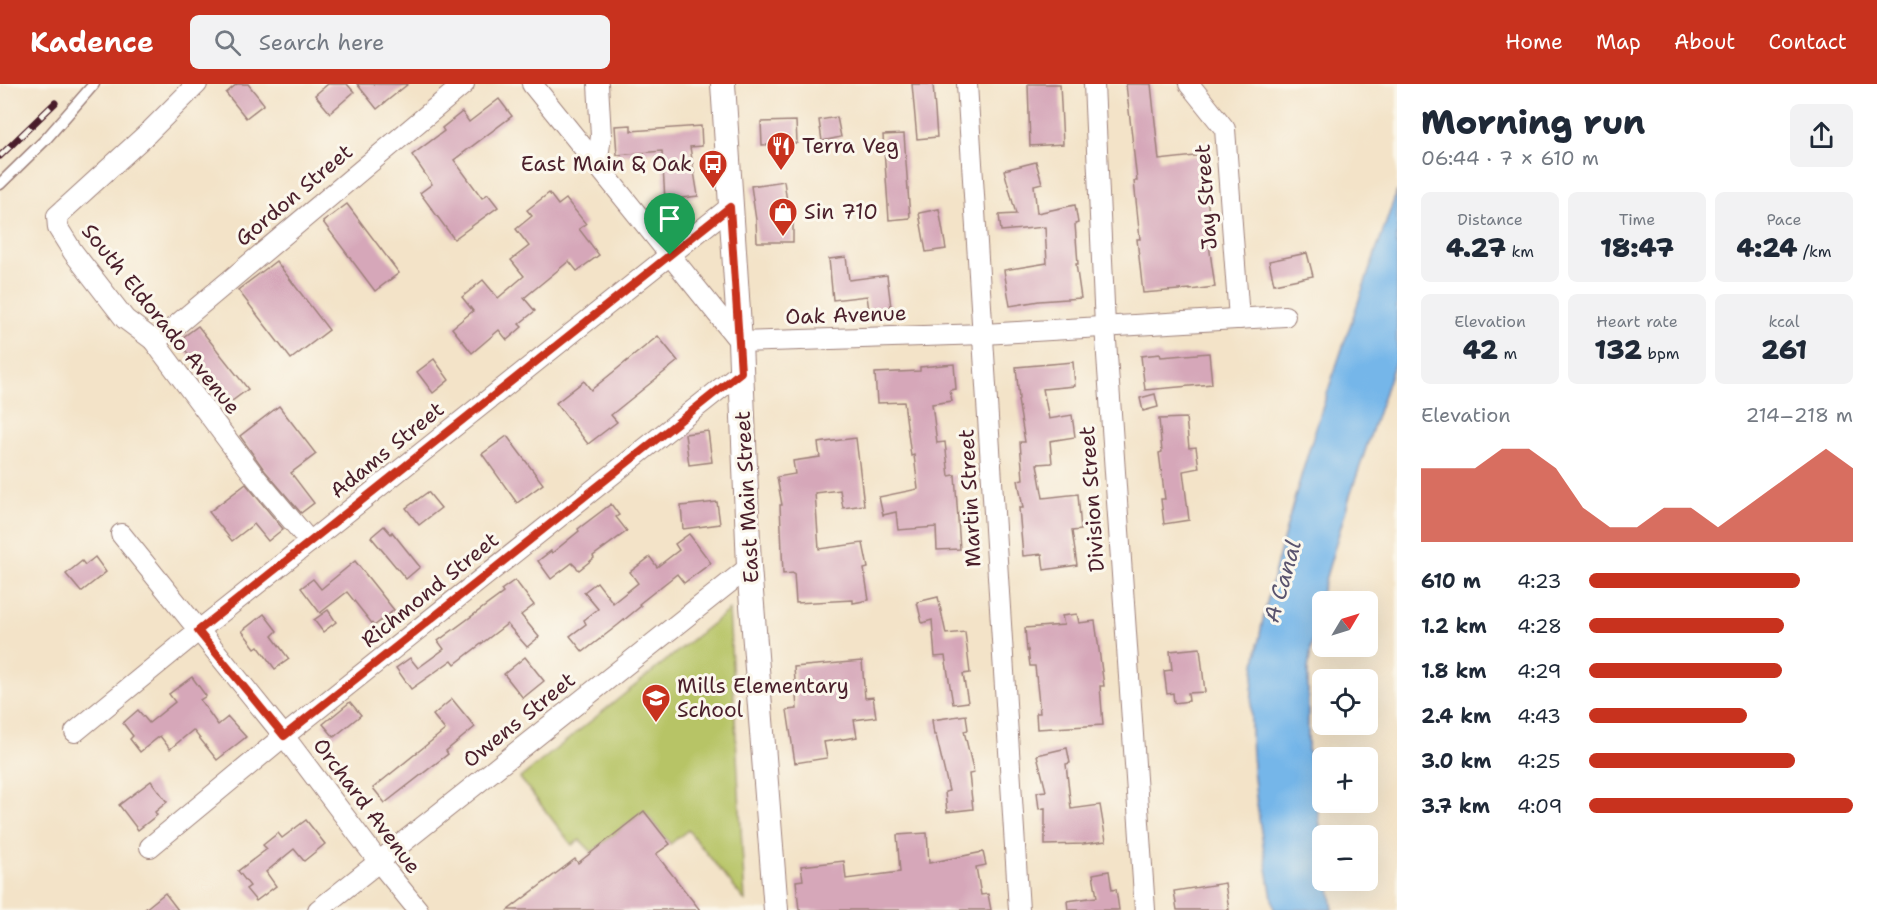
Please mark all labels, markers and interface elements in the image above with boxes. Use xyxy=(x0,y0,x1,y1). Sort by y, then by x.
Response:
search box xyxy=(190,15,610,69)
text: Kadence xyxy=(30,23,154,61)
icon: search xyxy=(211,26,244,59)
text: Search here xyxy=(259,28,385,57)
text: Home xyxy=(1505,28,1563,56)
text: Map xyxy=(1596,28,1641,56)
text: About xyxy=(1674,28,1735,56)
text: Contact xyxy=(1768,28,1847,56)
text: Morning run xyxy=(1421,100,1645,145)
button: share xyxy=(1790,104,1853,167)
restaurant icon: Terra Veg xyxy=(765,130,797,172)
place label: Terra Veg xyxy=(802,132,899,160)
street label: Gordon Street xyxy=(229,138,359,252)
street label: Jay Street xyxy=(1188,143,1224,251)
text: 06:44 · 7 × 610 m xyxy=(1421,145,1599,171)
bus stop icon: East Main & Oak xyxy=(697,148,729,190)
place label: East Main & Oak xyxy=(521,150,692,178)
pin xyxy=(644,193,695,255)
shop icon: Sin 710 xyxy=(767,196,799,238)
place label: Sin 710 xyxy=(804,198,878,226)
icon: arrive xyxy=(653,202,686,235)
text: Distance xyxy=(1457,209,1523,230)
text: Time xyxy=(1619,209,1655,230)
text: Pace xyxy=(1766,209,1802,230)
street label: South Eldorado Avenue xyxy=(75,218,247,420)
text: 4.27 xyxy=(1446,230,1506,265)
text: 18:47 xyxy=(1600,230,1674,265)
text: 4:24 xyxy=(1736,230,1798,265)
text: km xyxy=(1506,241,1534,262)
text: /km xyxy=(1798,241,1832,262)
street label: Oak Avenue xyxy=(785,299,907,331)
text: Elevation xyxy=(1454,311,1526,332)
text: Heart rate xyxy=(1596,311,1678,332)
text: kcal xyxy=(1768,311,1800,332)
text: 42 xyxy=(1463,332,1498,367)
text: 132 xyxy=(1594,332,1642,367)
text: 261 xyxy=(1761,332,1807,367)
text: m xyxy=(1498,343,1517,364)
text: bpm xyxy=(1642,343,1680,364)
street label: Adams Street xyxy=(324,395,450,505)
text: Elevation xyxy=(1421,402,1511,428)
text: 214–218 m xyxy=(1745,402,1853,428)
street label: East Main Street xyxy=(729,410,765,584)
street label: Division Street xyxy=(1073,425,1111,573)
street label: Martin Street xyxy=(952,428,988,568)
street label: Richmond Street xyxy=(356,526,504,654)
water label: A Canal xyxy=(1257,537,1308,626)
text: 610 m xyxy=(1421,568,1481,594)
text: 4:23 xyxy=(1517,568,1562,594)
north arrow xyxy=(1312,591,1378,657)
map controls xyxy=(1312,591,1378,891)
text: 1.2 km xyxy=(1421,613,1487,639)
text: 4:28 xyxy=(1517,613,1562,639)
text: 1.8 km xyxy=(1421,658,1487,684)
text: 4:29 xyxy=(1517,658,1562,684)
street label: Owens Street xyxy=(457,666,581,774)
button: locate xyxy=(1312,669,1378,735)
place label: Mills Elementary School xyxy=(677,672,849,724)
school or university icon: Mills Elementary School xyxy=(640,682,672,724)
text: 2.4 km xyxy=(1421,703,1491,729)
text: 4:43 xyxy=(1517,703,1561,729)
street label: Orchard Avenue xyxy=(307,732,427,880)
button: + xyxy=(1312,747,1378,813)
text: 3.0 km xyxy=(1421,748,1492,774)
text: 4:25 xyxy=(1517,748,1561,774)
text: 3.7 km xyxy=(1421,793,1490,819)
text: 4:09 xyxy=(1517,793,1562,819)
button: − xyxy=(1312,825,1378,891)

